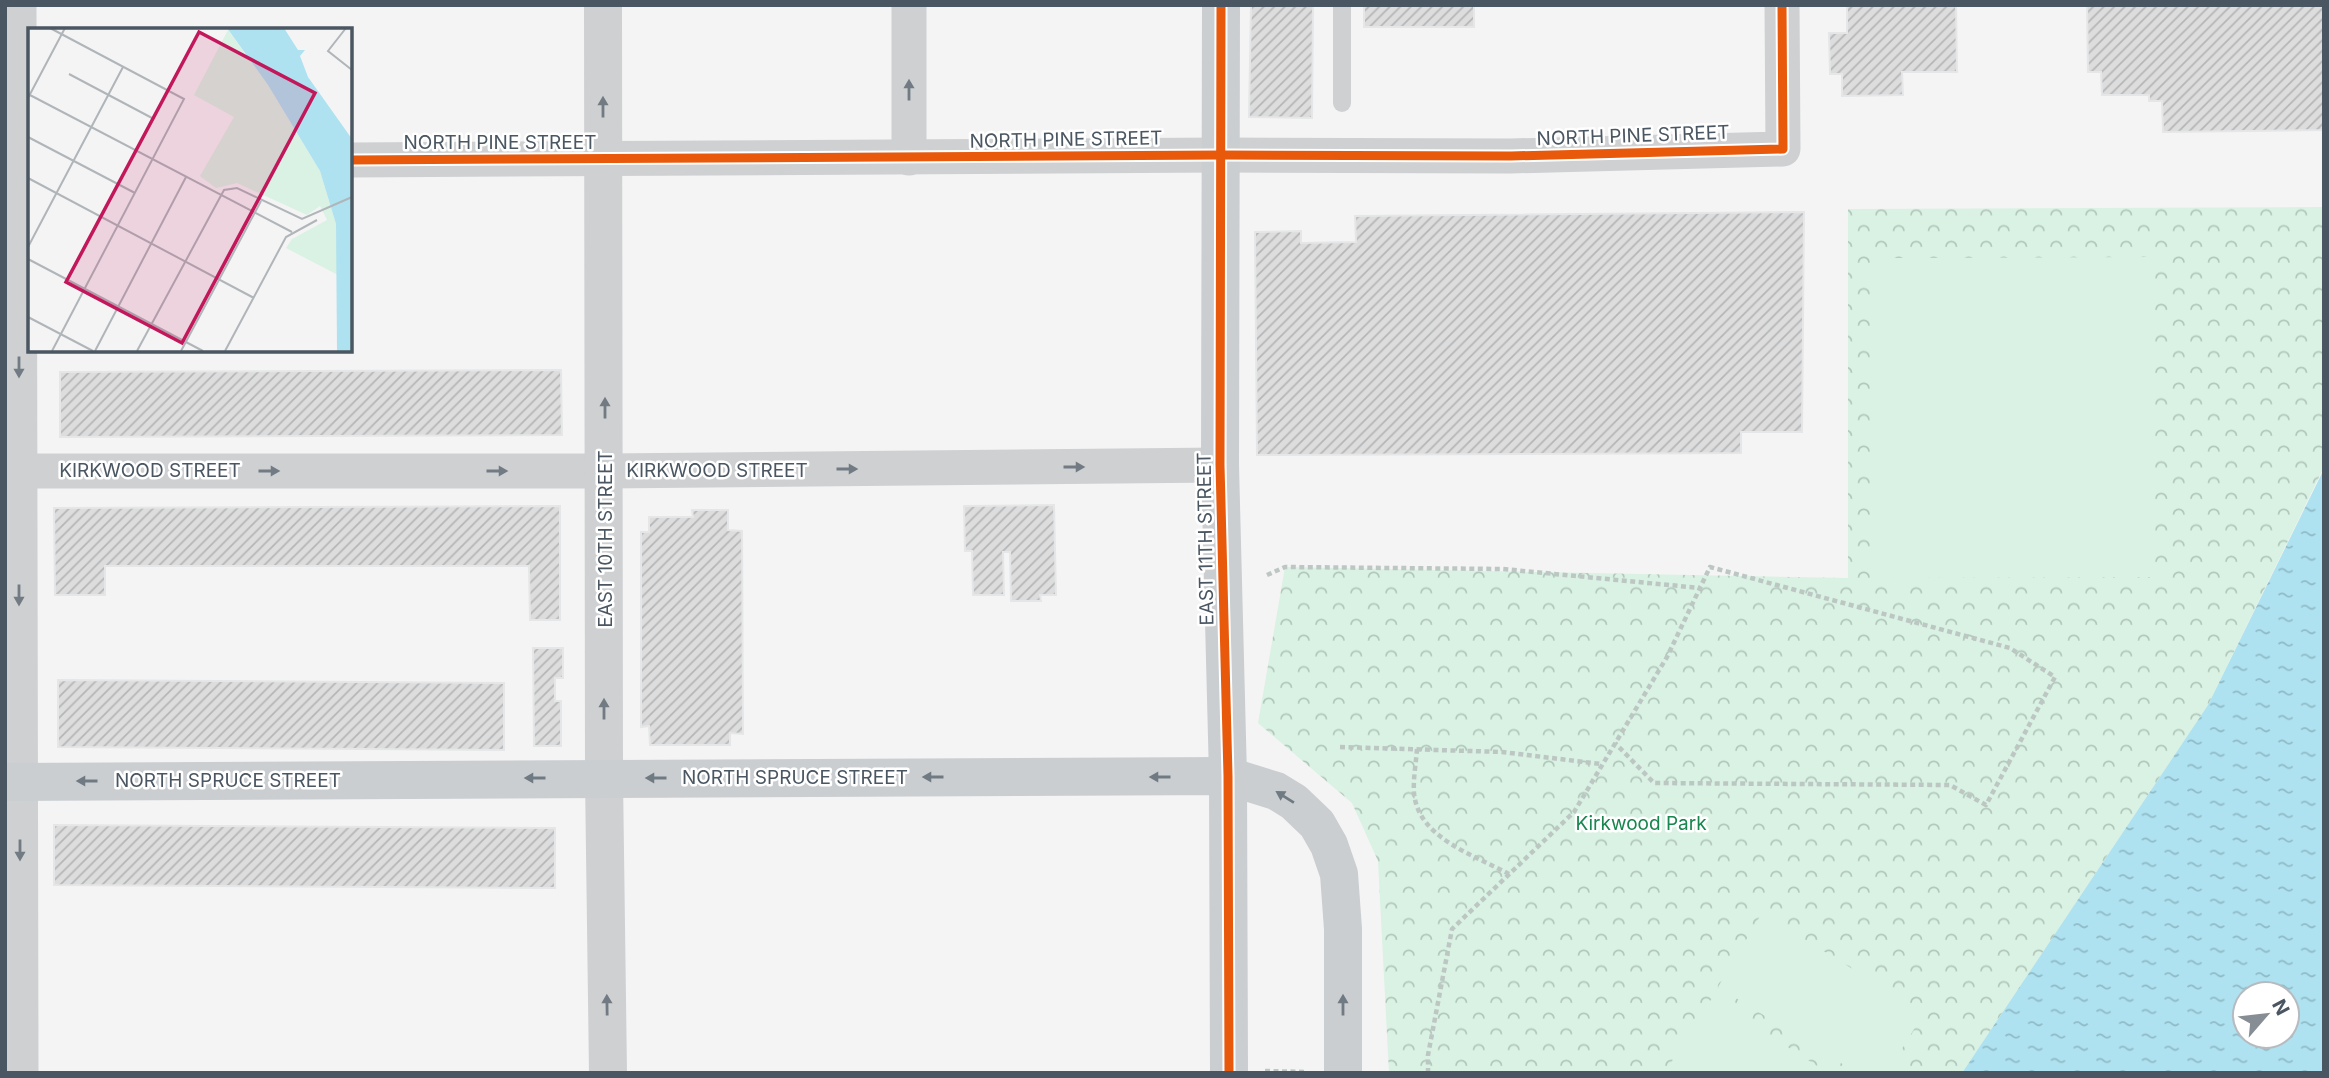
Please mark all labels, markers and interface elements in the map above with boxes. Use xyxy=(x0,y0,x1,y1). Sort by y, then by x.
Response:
inset map xyxy=(28,28,352,352)
one-way arrow xyxy=(903,79,915,101)
one-way arrow xyxy=(597,96,609,118)
street label: NORTH PINE STREET xyxy=(1536,121,1730,150)
street label: NORTH PINE STREET xyxy=(969,126,1163,153)
street label: NORTH PINE STREET xyxy=(404,131,596,154)
one-way arrow xyxy=(13,357,25,379)
one-way arrow xyxy=(599,397,611,419)
street label: EAST 10TH STREET xyxy=(594,450,617,628)
street label: EAST 11TH STREET xyxy=(1192,452,1219,626)
street label: KIRKWOOD STREET xyxy=(59,459,241,482)
street label: KIRKWOOD STREET xyxy=(626,459,808,482)
one-way arrow xyxy=(1064,461,1086,473)
one-way arrow xyxy=(836,463,858,475)
one-way arrow xyxy=(259,465,281,477)
one-way arrow xyxy=(486,465,508,477)
one-way arrow xyxy=(13,584,25,606)
one-way arrow xyxy=(598,698,610,720)
street label: NORTH SPRUCE STREET xyxy=(682,766,908,789)
street label: NORTH SPRUCE STREET xyxy=(115,769,341,792)
one-way arrow xyxy=(921,771,943,783)
one-way arrow xyxy=(1149,771,1171,783)
one-way arrow xyxy=(524,772,546,784)
one-way arrow xyxy=(645,772,667,783)
one-way arrow xyxy=(76,775,98,787)
one-way arrow xyxy=(1275,791,1295,804)
park label: Kirkwood Park xyxy=(1575,812,1707,835)
one-way arrow xyxy=(14,839,26,861)
north arrow xyxy=(2231,980,2301,1050)
one-way arrow xyxy=(601,993,613,1015)
one-way arrow xyxy=(1337,993,1349,1015)
text: N xyxy=(2267,995,2294,1019)

